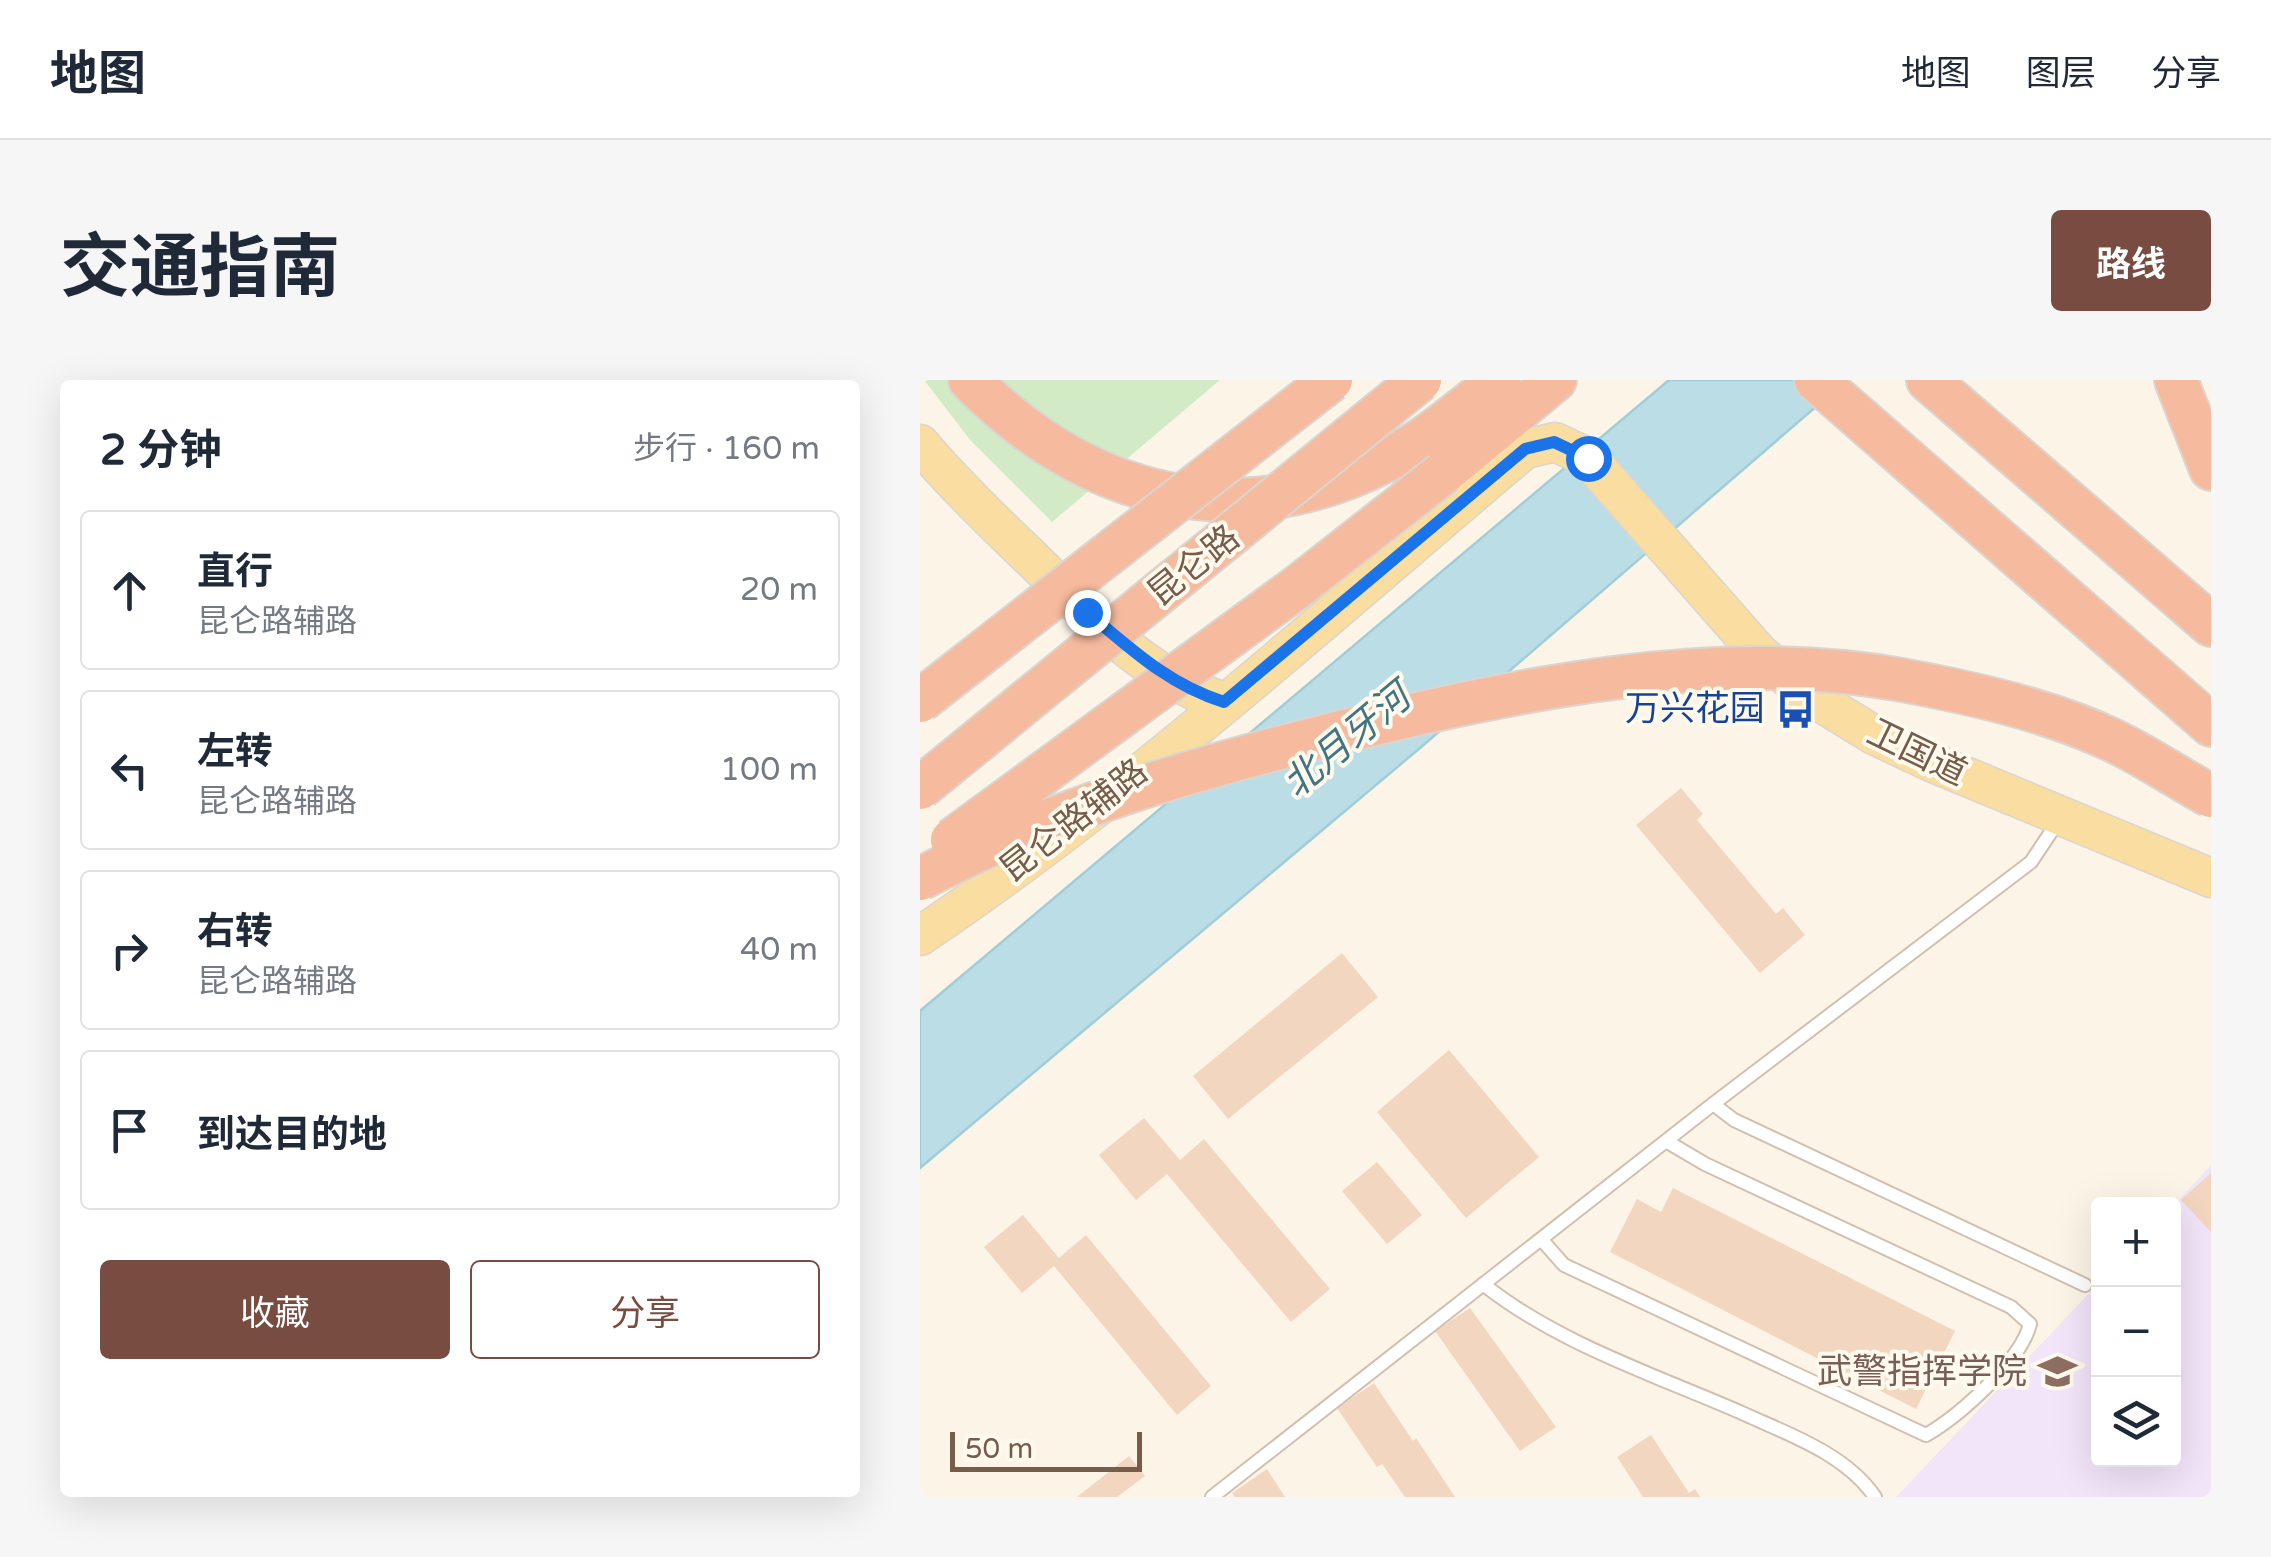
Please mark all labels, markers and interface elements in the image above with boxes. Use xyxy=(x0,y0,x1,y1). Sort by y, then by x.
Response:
text: 地图 xyxy=(50,46,146,104)
text: 地图 xyxy=(1901,53,1971,95)
text: 图层 xyxy=(2026,53,2096,95)
text: 分享 xyxy=(2151,53,2221,95)
button: 路线 xyxy=(2051,210,2211,311)
text: 交通指南 xyxy=(60,227,340,311)
text: 2 分钟 xyxy=(100,425,221,476)
text: 步行 · 160 m xyxy=(633,430,820,468)
route start xyxy=(1566,436,1612,482)
street label: 昆仑路 xyxy=(1140,517,1248,615)
text: 直行 xyxy=(197,549,273,595)
icon: ahead xyxy=(102,563,157,618)
text: 20 m xyxy=(740,571,818,609)
route end xyxy=(1065,590,1111,636)
text: 昆仑路辅路 xyxy=(197,603,357,641)
water label: 北月牙河 xyxy=(1274,670,1425,807)
place label: 万兴花园 xyxy=(1625,688,1765,730)
bus stop icon: 万兴花园 xyxy=(1774,688,1816,730)
street label: 卫国道 xyxy=(1861,711,1973,795)
text: 左转 xyxy=(197,729,273,775)
icon: left xyxy=(102,743,157,798)
text: 100 m xyxy=(720,751,818,789)
street label: 昆仑路辅路 xyxy=(992,751,1156,891)
text: 昆仑路辅路 xyxy=(197,783,357,821)
text: 右转 xyxy=(197,909,273,955)
icon: right xyxy=(102,923,157,978)
text: 40 m xyxy=(740,931,818,969)
text: 昆仑路辅路 xyxy=(197,963,357,1001)
icon: arrive xyxy=(102,1103,157,1158)
text: 到达目的地 xyxy=(197,1112,387,1158)
map controls xyxy=(2091,1197,2181,1467)
button: + xyxy=(2091,1197,2181,1287)
button: 收藏 xyxy=(100,1260,450,1359)
button: 分享 xyxy=(470,1260,820,1359)
button: − xyxy=(2091,1287,2181,1377)
place label: 武警指挥学院 xyxy=(1817,1351,2027,1393)
school or university icon: 武警指挥学院 xyxy=(2036,1351,2078,1393)
button: layers xyxy=(2091,1377,2181,1467)
scale bar xyxy=(950,1427,1142,1472)
text: 50 m xyxy=(965,1432,1033,1466)

